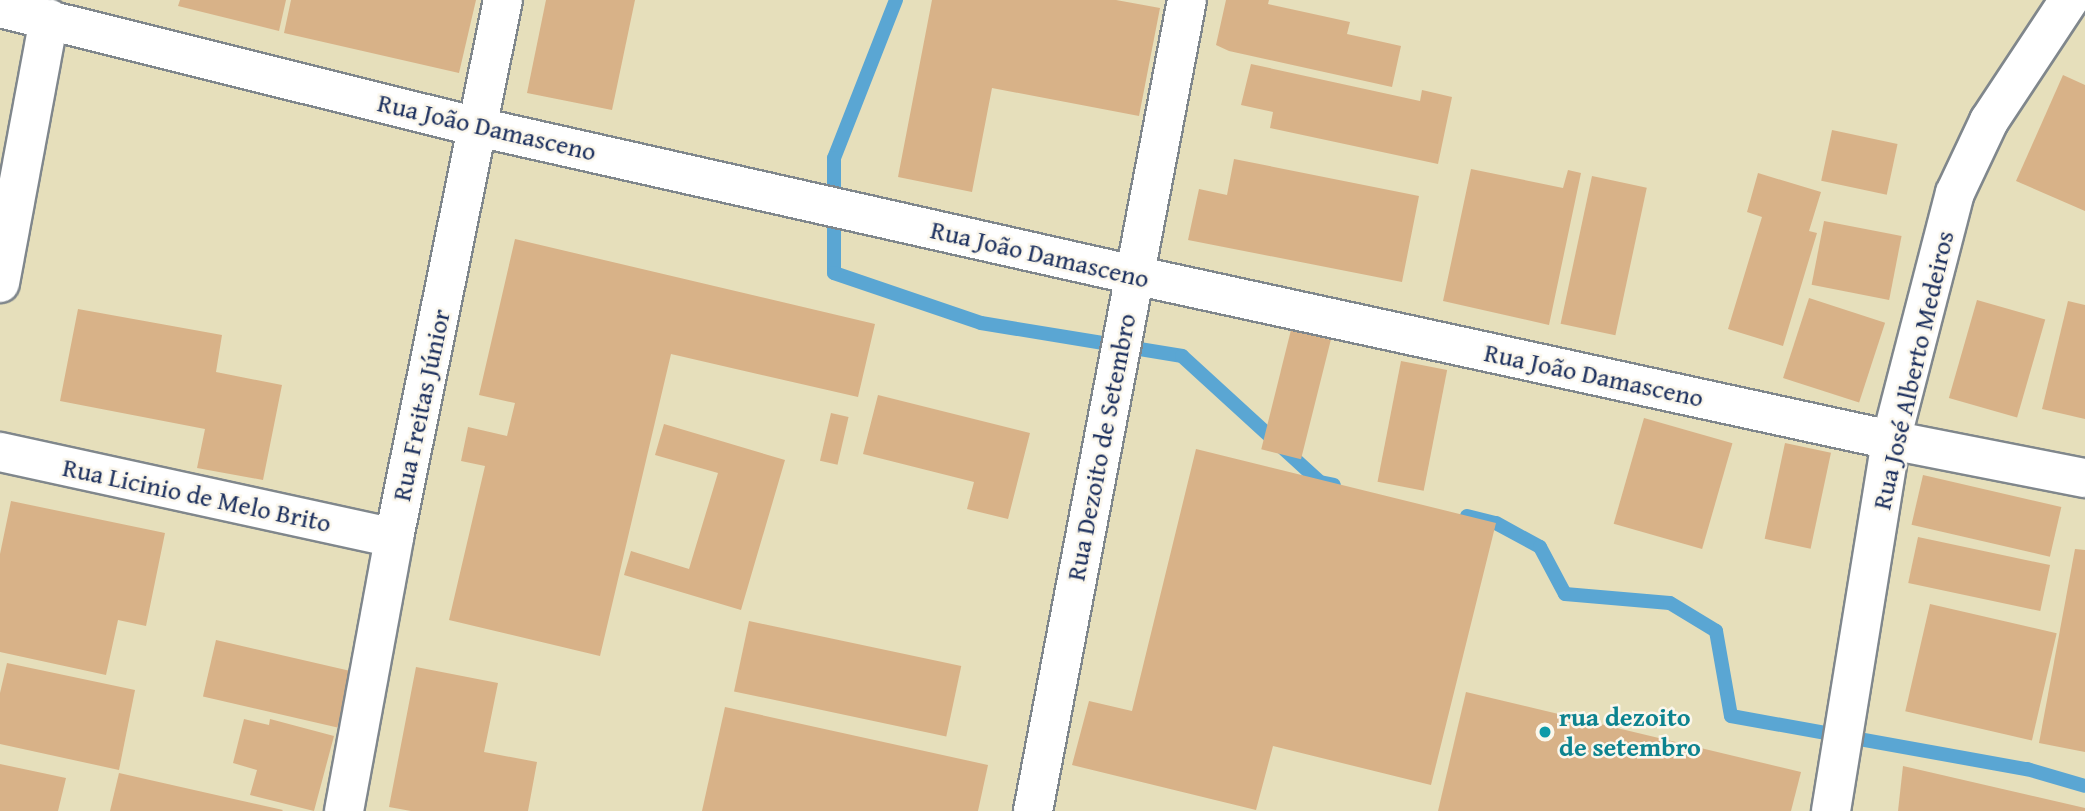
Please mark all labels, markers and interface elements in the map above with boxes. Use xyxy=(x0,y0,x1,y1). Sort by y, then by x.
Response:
street label: Rua João Damasceno xyxy=(375,87,599,167)
street label: Rua João Damasceno xyxy=(928,214,1152,294)
street label: Rua José Alberto Medeiros xyxy=(1866,228,1960,512)
street label: Rua Freitas Júnior xyxy=(385,306,457,504)
street label: Rua Dezoito de Setembro xyxy=(1060,311,1142,583)
street label: Rua João Damasceno xyxy=(1482,337,1706,413)
street label: Rua Licinio de Melo Brito xyxy=(60,451,334,539)
place label: rua dezoito de setembro xyxy=(1559,701,1701,762)
marker: rua dezoito de setembro xyxy=(1537,724,1553,740)

